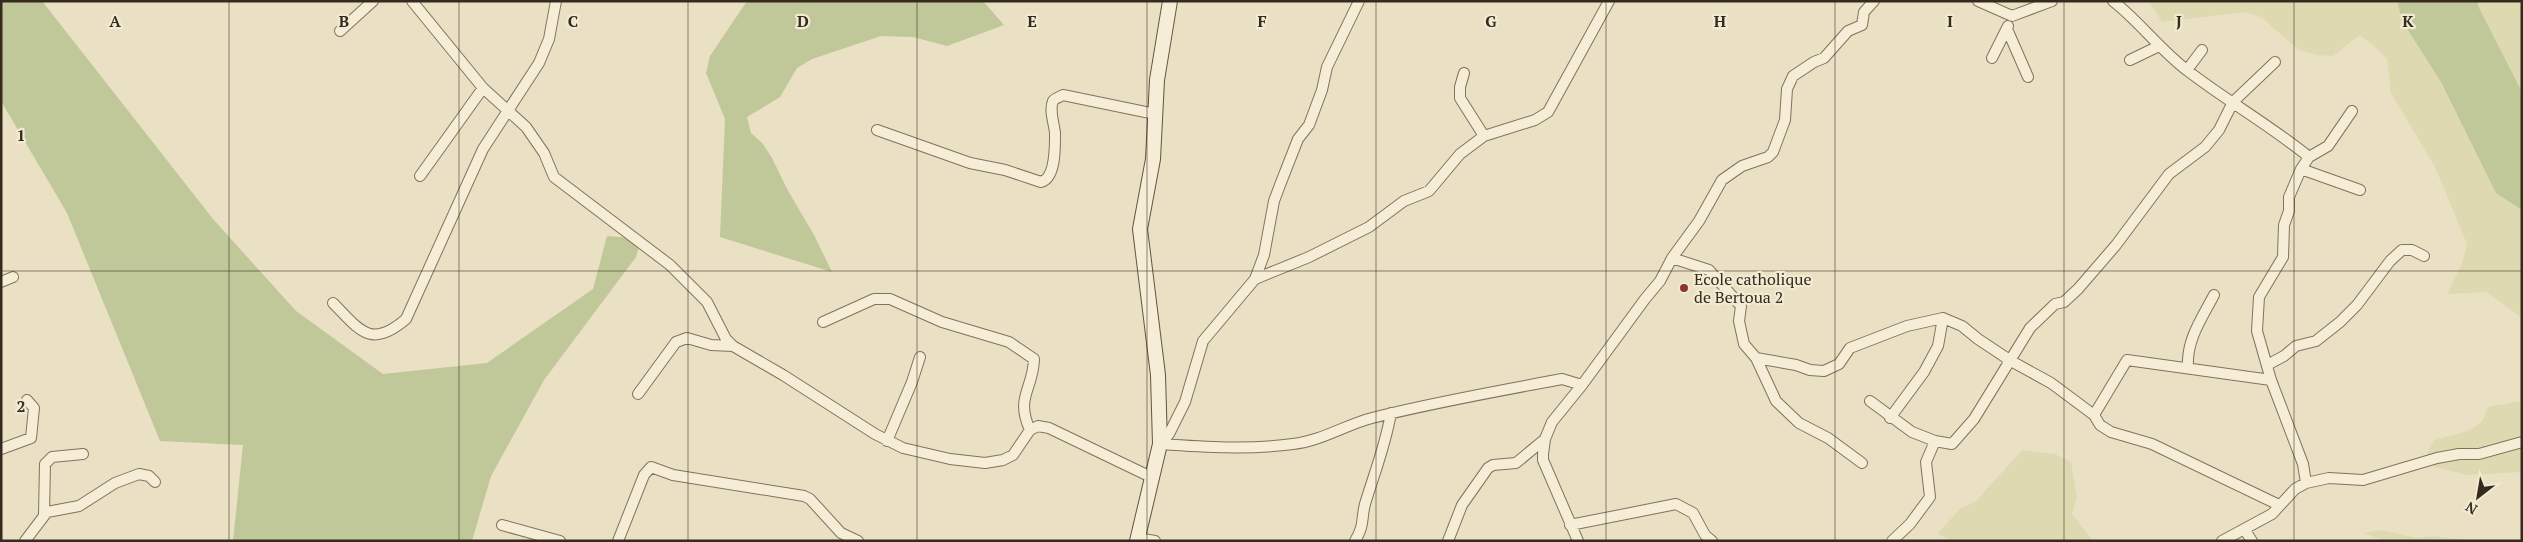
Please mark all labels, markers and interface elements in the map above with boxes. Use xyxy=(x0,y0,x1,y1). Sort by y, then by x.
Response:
text: A xyxy=(109,10,121,32)
text: B xyxy=(339,10,349,32)
text: C xyxy=(568,10,578,32)
text: D xyxy=(797,10,809,32)
text: E xyxy=(1027,10,1037,32)
text: F xyxy=(1257,10,1267,32)
text: G xyxy=(1485,10,1497,32)
text: H xyxy=(1714,10,1726,32)
text: I xyxy=(1947,10,1953,32)
text: J xyxy=(2176,10,2182,32)
text: K xyxy=(2402,10,2414,32)
text: 1 xyxy=(16,124,26,146)
place label: Ecole catholique de Bertoua 2 xyxy=(1694,268,1811,308)
marker: Ecole catholique de Bertoua 2 xyxy=(1678,282,1690,294)
text: 2 xyxy=(16,395,26,417)
north arrow xyxy=(2453,472,2503,522)
text: N xyxy=(2461,497,2480,519)

